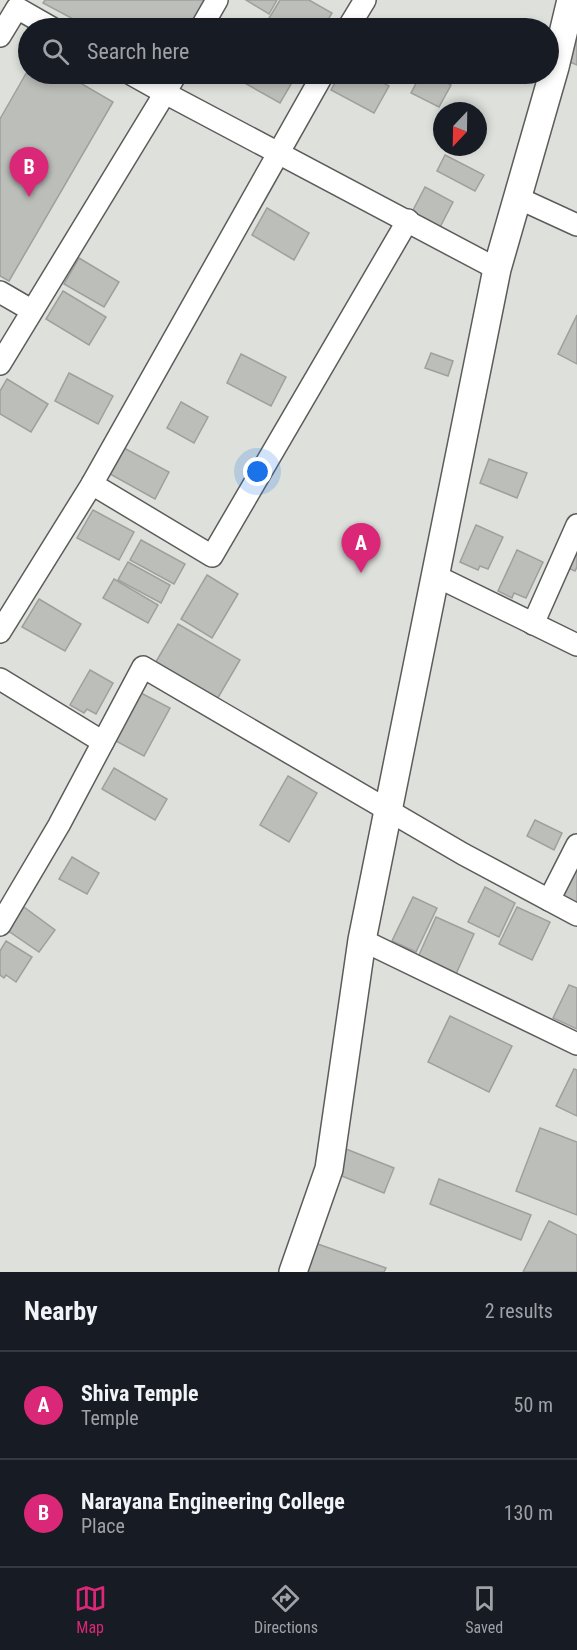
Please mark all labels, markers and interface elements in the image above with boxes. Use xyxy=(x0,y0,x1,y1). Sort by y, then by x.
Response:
search box xyxy=(18,18,559,84)
icon: search xyxy=(39,35,72,68)
text: Search here xyxy=(87,39,189,64)
north arrow xyxy=(433,102,487,156)
pin: B xyxy=(9,148,48,197)
your location xyxy=(243,457,272,486)
pin: A xyxy=(342,524,380,573)
text: Nearby xyxy=(24,1296,98,1326)
text: 2 results xyxy=(485,1299,553,1323)
text: Shiva Temple xyxy=(81,1381,199,1406)
text: A xyxy=(38,1393,49,1417)
text: 50 m xyxy=(514,1393,553,1417)
text: Temple xyxy=(81,1406,139,1430)
text: Narayana Engineering College xyxy=(81,1489,345,1514)
text: B xyxy=(38,1501,49,1525)
text: 130 m xyxy=(504,1501,553,1525)
text: Place xyxy=(81,1514,125,1538)
tab: Map xyxy=(74,1582,107,1637)
tab: Directions xyxy=(254,1582,318,1637)
tab: Saved xyxy=(465,1582,503,1637)

